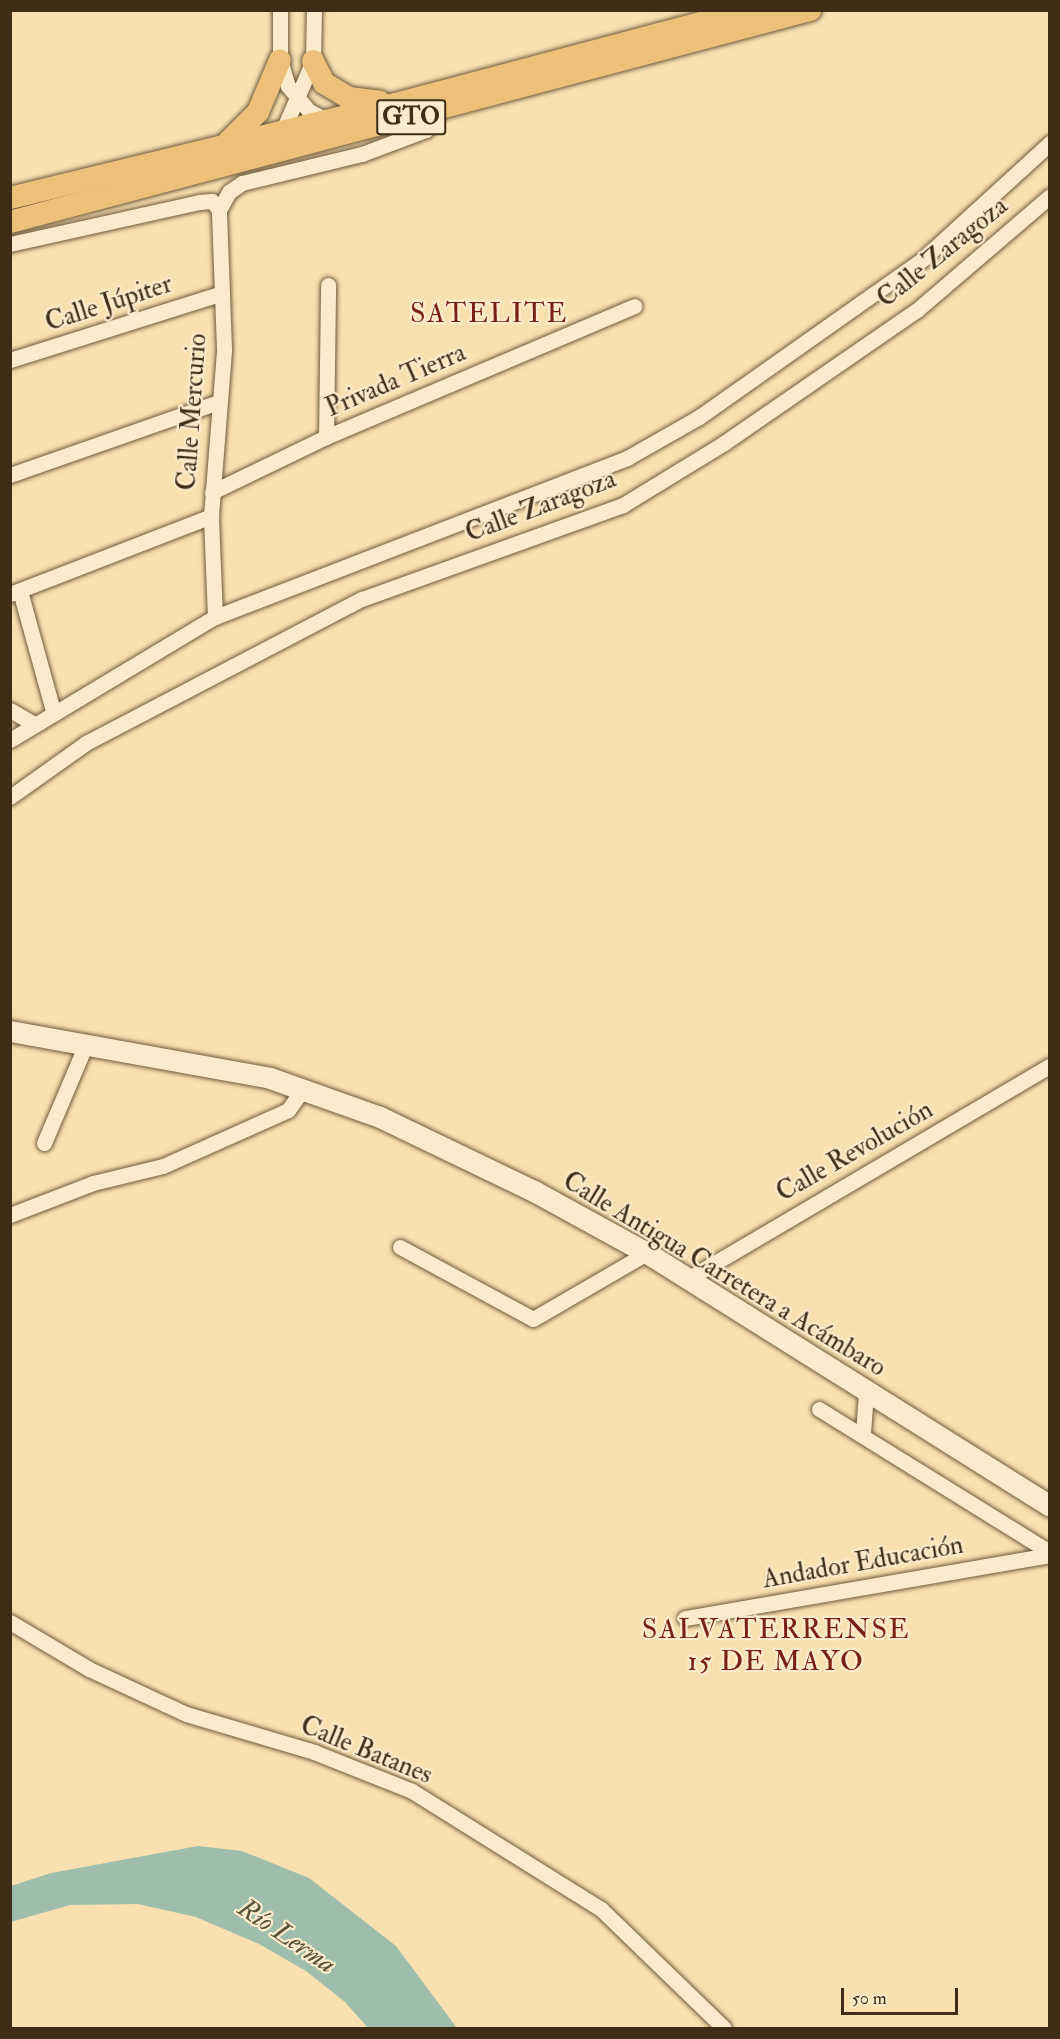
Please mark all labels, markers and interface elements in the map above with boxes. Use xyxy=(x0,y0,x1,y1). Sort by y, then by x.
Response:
road number: GTO xyxy=(375,96,447,138)
street label: Calle Zaragoza xyxy=(872,191,1014,315)
street label: Calle Júpiter xyxy=(42,269,176,339)
district label: SATELITE xyxy=(410,297,568,331)
street label: Calle Mercurio xyxy=(172,332,214,492)
street label: Privada Tierra xyxy=(321,338,471,424)
street label: Calle Zaragoza xyxy=(461,464,621,550)
street label: Calle Revolución xyxy=(771,1095,939,1209)
street label: Calle Antigua Carretera a Acámbaro xyxy=(557,1166,891,1384)
street label: Andador Educación xyxy=(760,1530,966,1596)
district label: SALVATERRENSE 15 DE MAYO xyxy=(642,1613,910,1679)
street label: Calle Batanes xyxy=(296,1710,436,1792)
water label: Río Lerma xyxy=(232,1892,342,1980)
scale bar xyxy=(844,1976,961,2014)
text: 50 m xyxy=(852,1987,887,2010)

